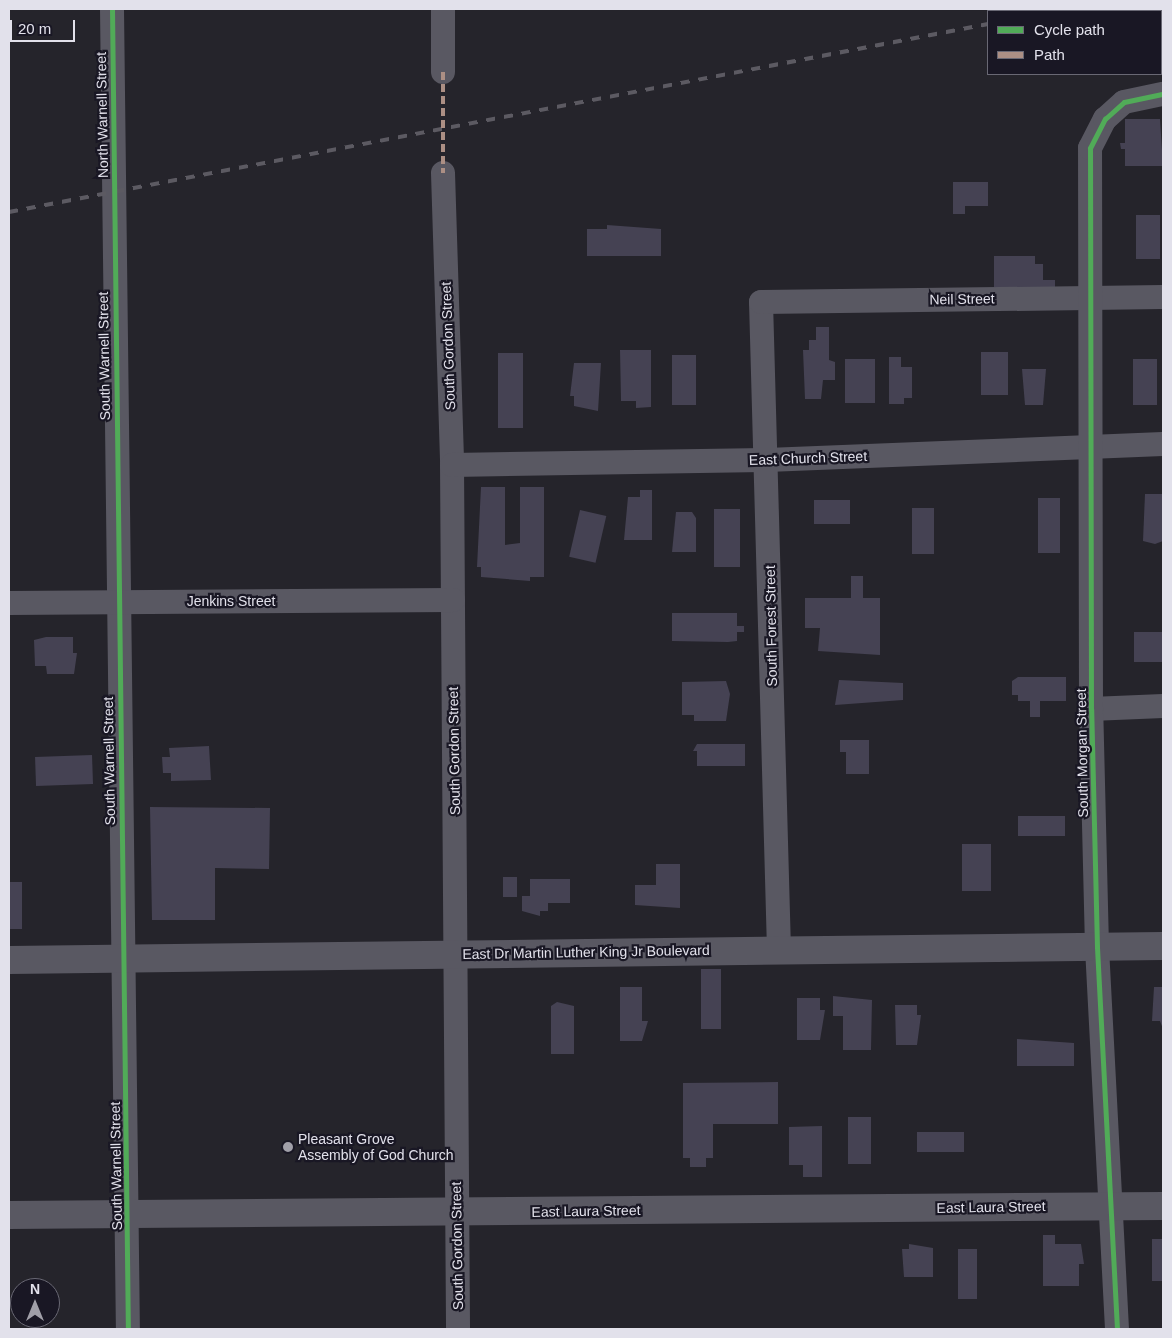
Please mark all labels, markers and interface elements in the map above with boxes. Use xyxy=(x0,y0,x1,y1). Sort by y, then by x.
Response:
scale bar xyxy=(12,10,78,42)
legend xyxy=(987,10,1162,75)
text: 20 m xyxy=(18,20,51,37)
text: Cycle path xyxy=(1034,21,1105,38)
text: Path xyxy=(1034,46,1065,63)
street label: North Warnell Street xyxy=(92,52,112,178)
street label: South Gordon Street xyxy=(437,282,459,410)
street label: Neil Street xyxy=(929,290,995,308)
street label: South Warnell Street xyxy=(94,292,114,420)
street label: East Church Street xyxy=(749,448,867,468)
street label: South Forest Street xyxy=(762,565,780,687)
street label: Jenkins Street xyxy=(187,593,275,609)
street label: South Gordon Street xyxy=(444,687,464,815)
street label: South Morgan Street xyxy=(1072,688,1092,818)
street label: South Warnell Street xyxy=(99,697,119,825)
street label: East Dr Martin Luther King Jr Boulevard xyxy=(462,941,710,963)
street label: South Warnell Street xyxy=(106,1102,126,1230)
place label: Pleasant Grove Assembly of God Church xyxy=(298,1131,454,1164)
marker: Pleasant Grove Assembly of God Church xyxy=(282,1141,294,1153)
street label: South Gordon Street xyxy=(447,1182,467,1310)
street label: East Laura Street xyxy=(936,1198,1046,1216)
street label: East Laura Street xyxy=(531,1202,641,1220)
north arrow xyxy=(10,1278,60,1328)
text: N xyxy=(30,1281,40,1297)

